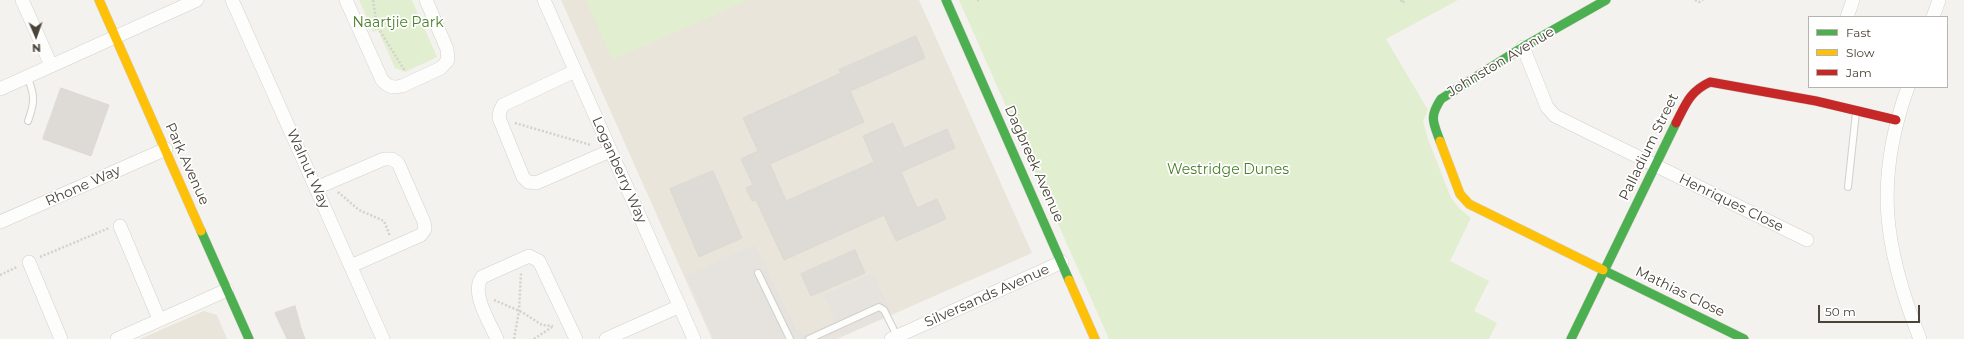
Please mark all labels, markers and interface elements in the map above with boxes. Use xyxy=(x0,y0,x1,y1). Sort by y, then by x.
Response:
park label: Naartjie Park xyxy=(352,15,444,31)
north arrow xyxy=(16,16,56,56)
legend xyxy=(1808,16,1948,88)
street label: Johnston Avenue xyxy=(1445,23,1557,101)
text: Fast xyxy=(1846,25,1871,40)
text: N xyxy=(32,41,41,55)
text: Slow xyxy=(1846,45,1875,60)
text: Jam xyxy=(1846,65,1872,80)
street label: Palladium Street xyxy=(1616,91,1682,203)
street label: Dagbreek Avenue xyxy=(1001,103,1067,225)
street label: Loganberry Way xyxy=(588,114,650,226)
street label: Park Avenue xyxy=(161,120,213,208)
street label: Walnut Way xyxy=(283,127,333,211)
street label: Rhone Way xyxy=(43,162,123,210)
park label: Westridge Dunes xyxy=(1167,162,1289,178)
street label: Henriques Close xyxy=(1676,170,1786,236)
street label: Silversands Avenue xyxy=(922,261,1052,331)
street label: Mathias Close xyxy=(1633,263,1727,321)
scale bar xyxy=(1820,297,1922,323)
text: 50 m xyxy=(1825,304,1856,319)

